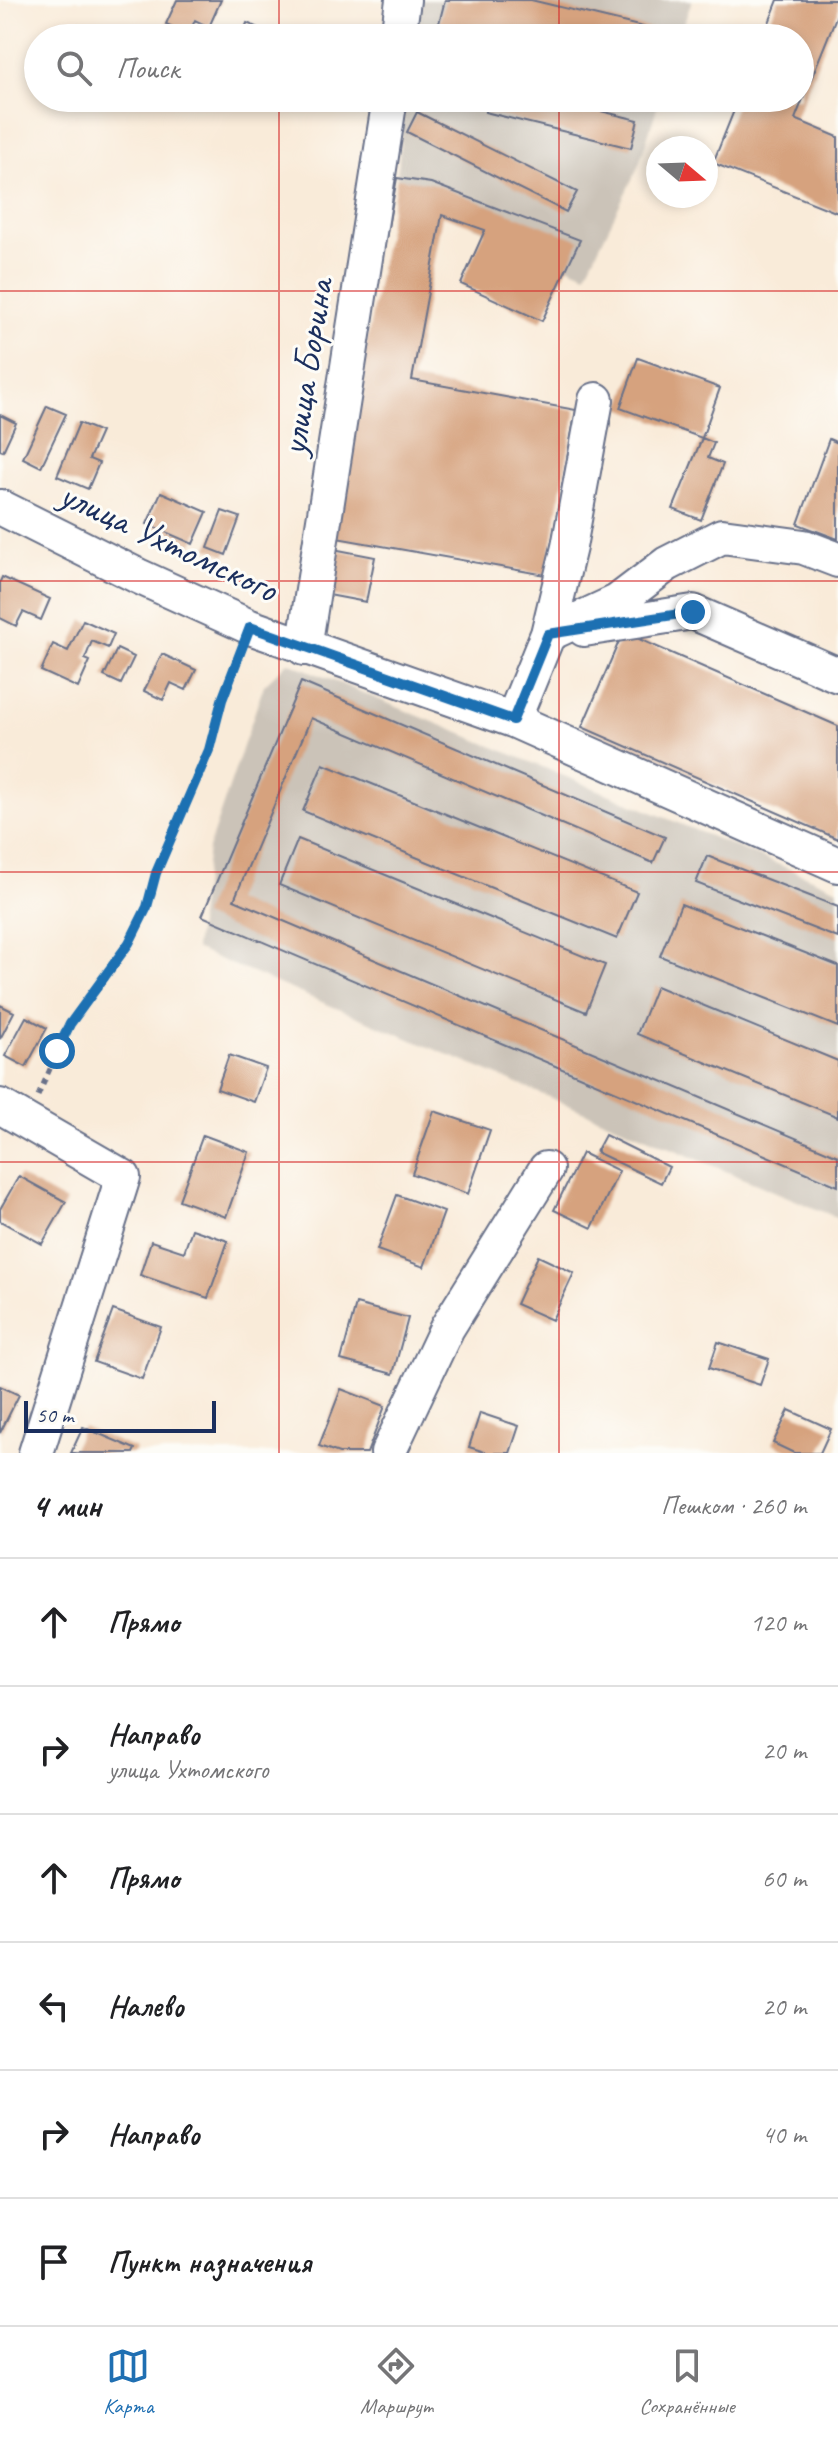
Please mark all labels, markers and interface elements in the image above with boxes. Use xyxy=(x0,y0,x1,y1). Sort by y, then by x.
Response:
search box xyxy=(24,24,814,112)
icon: search xyxy=(52,46,96,90)
text: Поиск xyxy=(116,49,179,87)
north arrow xyxy=(646,136,718,208)
street label: улица Борина xyxy=(269,272,344,460)
street label: улица Ухтомского xyxy=(51,470,286,613)
route end xyxy=(675,594,711,630)
route start xyxy=(39,1033,75,1069)
scale bar xyxy=(24,1397,216,1433)
text: 50 m xyxy=(36,1401,73,1429)
text: 4 мин xyxy=(32,1484,101,1527)
text: Пешком · 260 m xyxy=(661,1489,806,1522)
icon: ahead xyxy=(32,1600,76,1644)
text: Прямо xyxy=(108,1603,179,1641)
text: 120 m xyxy=(750,1606,806,1639)
text: Направо xyxy=(108,1715,200,1753)
icon: right xyxy=(32,1728,76,1772)
text: 20 m xyxy=(762,1734,806,1767)
text: улица Ухтомского xyxy=(108,1753,268,1786)
icon: ahead xyxy=(32,1856,76,1900)
text: Прямо xyxy=(108,1859,179,1897)
text: 60 m xyxy=(762,1862,806,1895)
icon: left xyxy=(32,1984,76,2028)
text: Налево xyxy=(108,1987,184,2025)
text: 20 m xyxy=(762,1990,806,2023)
icon: right xyxy=(32,2112,76,2156)
text: Направо xyxy=(108,2115,200,2153)
text: 40 m xyxy=(762,2118,806,2151)
icon: arrive xyxy=(32,2240,76,2284)
text: Пункт назначения xyxy=(108,2243,311,2281)
tab: Карта xyxy=(103,2344,154,2420)
tab: Маршрут xyxy=(360,2344,433,2420)
tab: Сохранённые xyxy=(639,2344,735,2420)

